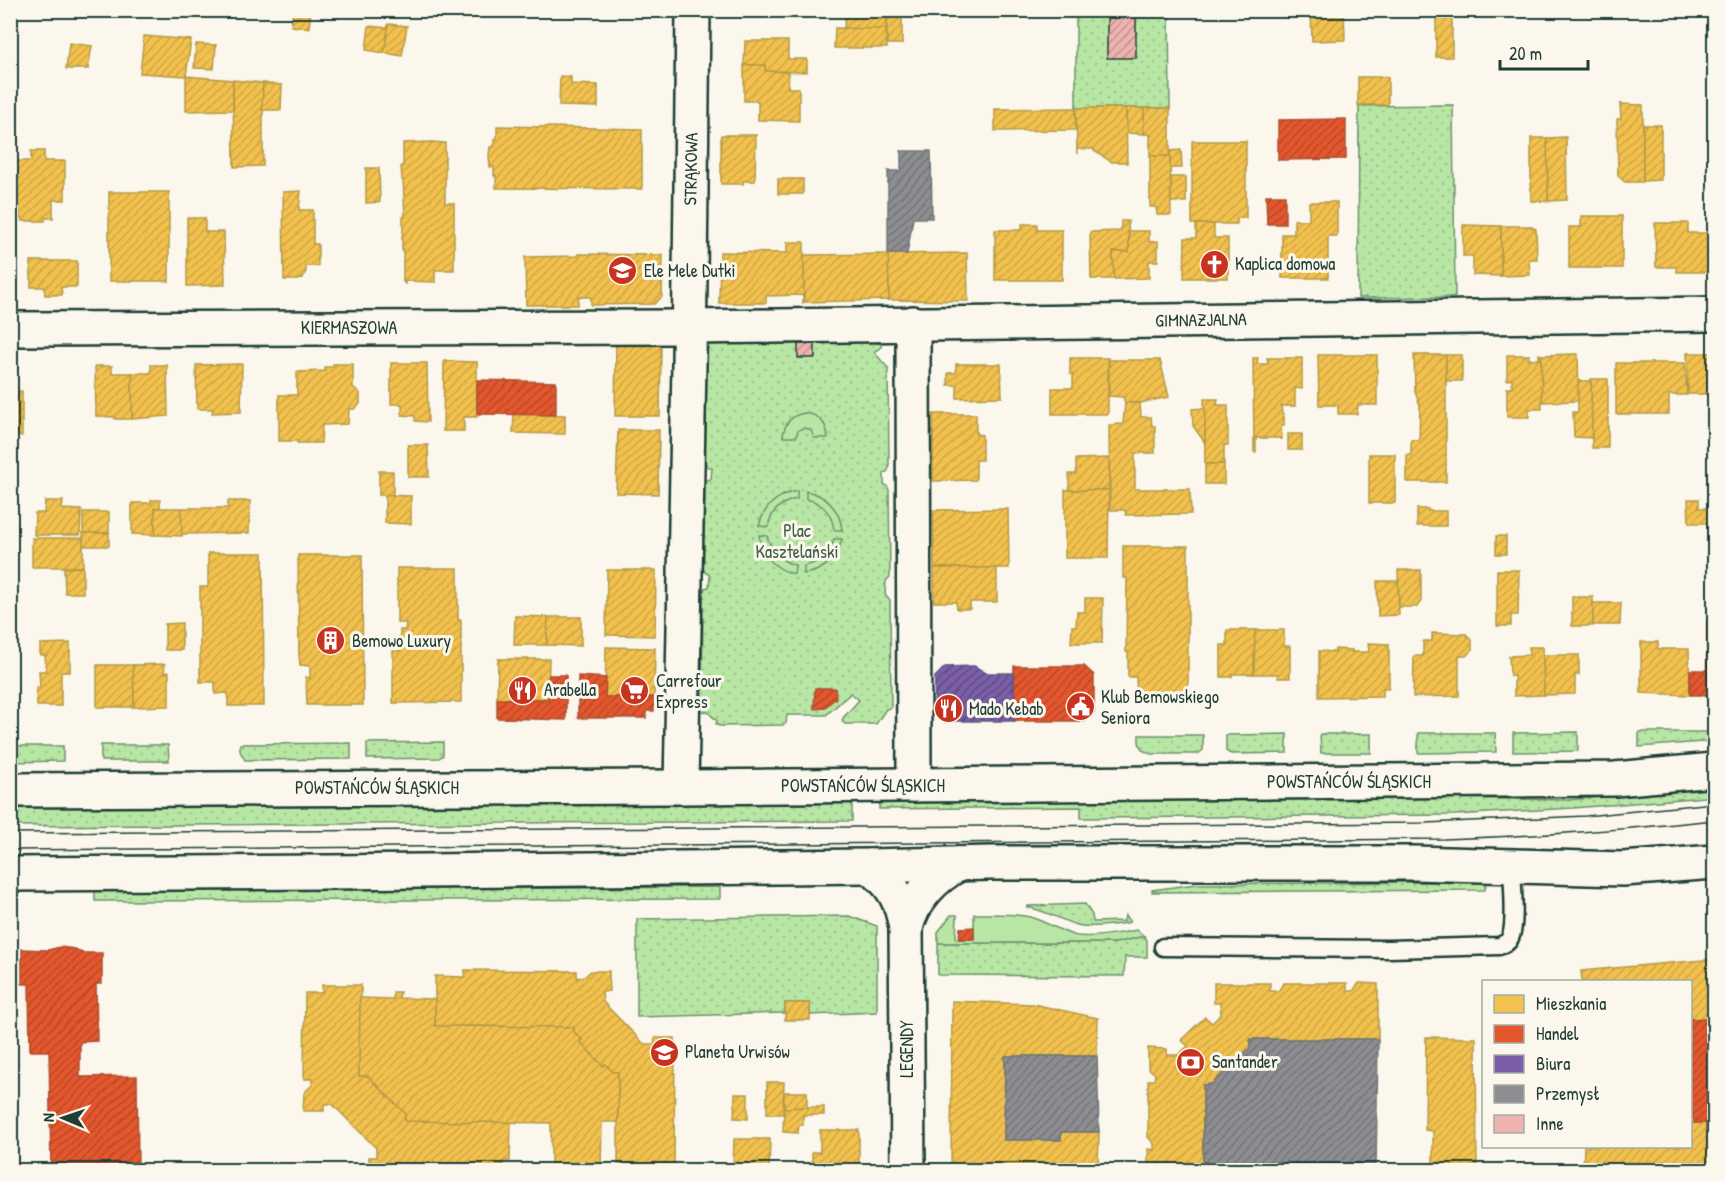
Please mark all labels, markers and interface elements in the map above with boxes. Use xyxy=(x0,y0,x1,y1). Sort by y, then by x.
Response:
scale bar xyxy=(1500,33,1588,71)
text: 20 m xyxy=(1509,41,1542,66)
street label: STRĄKOWA xyxy=(677,132,704,206)
church icon: Kaplica domowa xyxy=(1198,248,1230,280)
place label: Kaplica domowa xyxy=(1235,251,1335,276)
school or university icon: Ele Mele Dutki xyxy=(607,255,639,287)
place label: Ele Mele Dutki xyxy=(644,258,735,283)
street label: GIMNAZJALNA xyxy=(1155,306,1247,333)
street label: KIERMASZOWA xyxy=(301,315,397,340)
park label: Plac Kasztelański xyxy=(756,518,838,564)
building icon: Bemowo Luxury xyxy=(315,625,347,657)
place label: Bemowo Luxury xyxy=(352,628,452,653)
place label: Carrefour Express xyxy=(656,668,722,714)
restaurant icon: Arabella xyxy=(507,674,539,706)
supermarket icon: Carrefour Express xyxy=(619,675,651,707)
place label: Arabella xyxy=(544,677,596,702)
place label: Klub Bemowskiego Seniora xyxy=(1101,684,1219,730)
public building icon: Klub Bemowskiego Seniora xyxy=(1064,691,1096,723)
restaurant icon: Mado Kebab xyxy=(932,693,964,725)
place label: Mado Kebab xyxy=(969,696,1044,721)
street label: POWSTAŃCÓW ŚLĄSKICH xyxy=(1267,769,1431,794)
street label: POWSTAŃCÓW ŚLĄSKICH xyxy=(781,773,945,798)
street label: POWSTAŃCÓW ŚLĄSKICH xyxy=(295,775,459,800)
legend xyxy=(1482,980,1692,1148)
text: Mieszkania xyxy=(1536,991,1606,1016)
street label: LEGENDY xyxy=(894,1020,919,1078)
text: Handel xyxy=(1536,1021,1579,1046)
school or university icon: Planeta Urwisów xyxy=(648,1036,680,1068)
place label: Planeta Urwisów xyxy=(685,1039,790,1064)
bank icon: Santander xyxy=(1175,1046,1207,1078)
place label: Santander xyxy=(1212,1049,1278,1074)
text: Biura xyxy=(1536,1051,1570,1076)
text: Przemysł xyxy=(1536,1081,1600,1106)
north arrow xyxy=(33,1088,93,1148)
text: Inne xyxy=(1536,1111,1564,1136)
text: N xyxy=(37,1112,59,1122)

